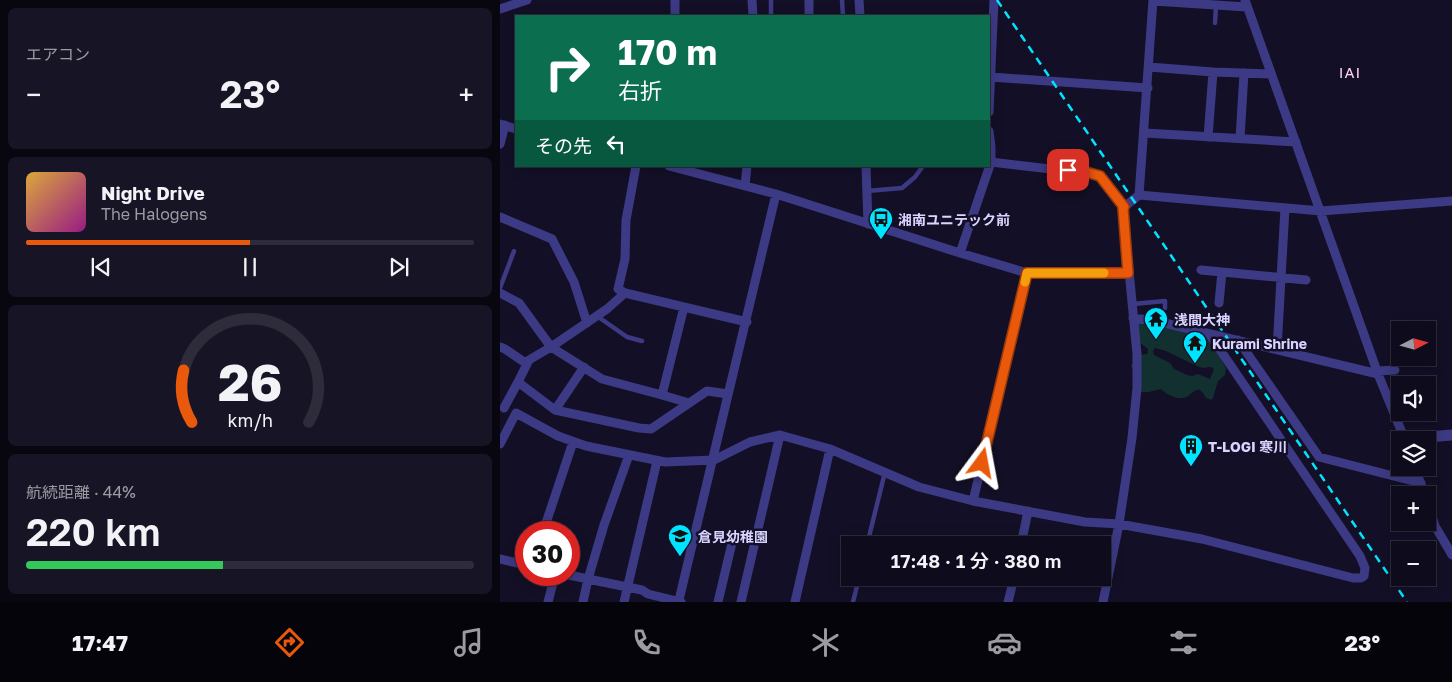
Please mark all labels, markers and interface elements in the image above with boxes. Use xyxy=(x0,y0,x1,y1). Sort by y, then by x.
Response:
text: 170 m xyxy=(618,31,717,73)
icon: right xyxy=(535,35,600,100)
text: エアコン xyxy=(26,44,90,64)
district label: IAI xyxy=(1339,63,1361,81)
text: 23° xyxy=(220,71,280,116)
text: 右折 xyxy=(618,77,662,104)
text: − xyxy=(26,78,41,111)
text: + xyxy=(459,78,474,111)
icon: left xyxy=(602,130,630,158)
text: その先 xyxy=(535,134,592,157)
pin xyxy=(1047,149,1089,191)
icon: arrive xyxy=(1054,156,1082,184)
text: Night Drive xyxy=(101,181,205,204)
text: The Halogens xyxy=(101,204,207,224)
bus stop icon: 湘南ユニテック前 xyxy=(868,206,894,240)
place label: 湘南ユニテック前 xyxy=(898,211,1010,228)
icon: previous xyxy=(87,253,115,281)
icon: pause xyxy=(236,253,264,281)
icon: next xyxy=(385,253,413,281)
temple icon: 浅間大神 xyxy=(1143,306,1169,340)
place label: 浅間大神 xyxy=(1174,311,1230,328)
north arrow xyxy=(1391,321,1436,366)
map controls xyxy=(1391,321,1436,586)
temple icon: Kurami Shrine xyxy=(1182,330,1208,364)
place label: Kurami Shrine xyxy=(1212,335,1307,352)
text: 26 xyxy=(218,350,282,412)
button: sound xyxy=(1391,376,1436,421)
text: km/h xyxy=(227,409,273,431)
button: layers xyxy=(1391,431,1436,476)
building icon: T-LOGI 寒川 xyxy=(1178,433,1204,467)
position arrow xyxy=(955,436,1007,488)
place label: T-LOGI 寒川 xyxy=(1208,438,1287,455)
text: 航続距離 · 44% xyxy=(26,482,136,502)
button: + xyxy=(1391,486,1436,531)
text: 220 km xyxy=(26,509,160,554)
speed limit sign: 30 xyxy=(515,521,580,586)
school or university icon: 倉見幼稚園 xyxy=(667,523,693,557)
place label: 倉見幼稚園 xyxy=(698,528,768,545)
button: − xyxy=(1391,541,1436,586)
text: 17:48 · 1 分 · 380 m xyxy=(891,549,1061,572)
icon: directions xyxy=(272,625,307,660)
icon: music xyxy=(451,625,486,660)
icon: phone xyxy=(629,625,664,660)
icon: climate xyxy=(808,625,843,660)
icon: car xyxy=(987,625,1022,660)
icon: filters xyxy=(1166,625,1201,660)
text: 17:47 xyxy=(72,629,128,656)
text: 23° xyxy=(1345,629,1380,656)

